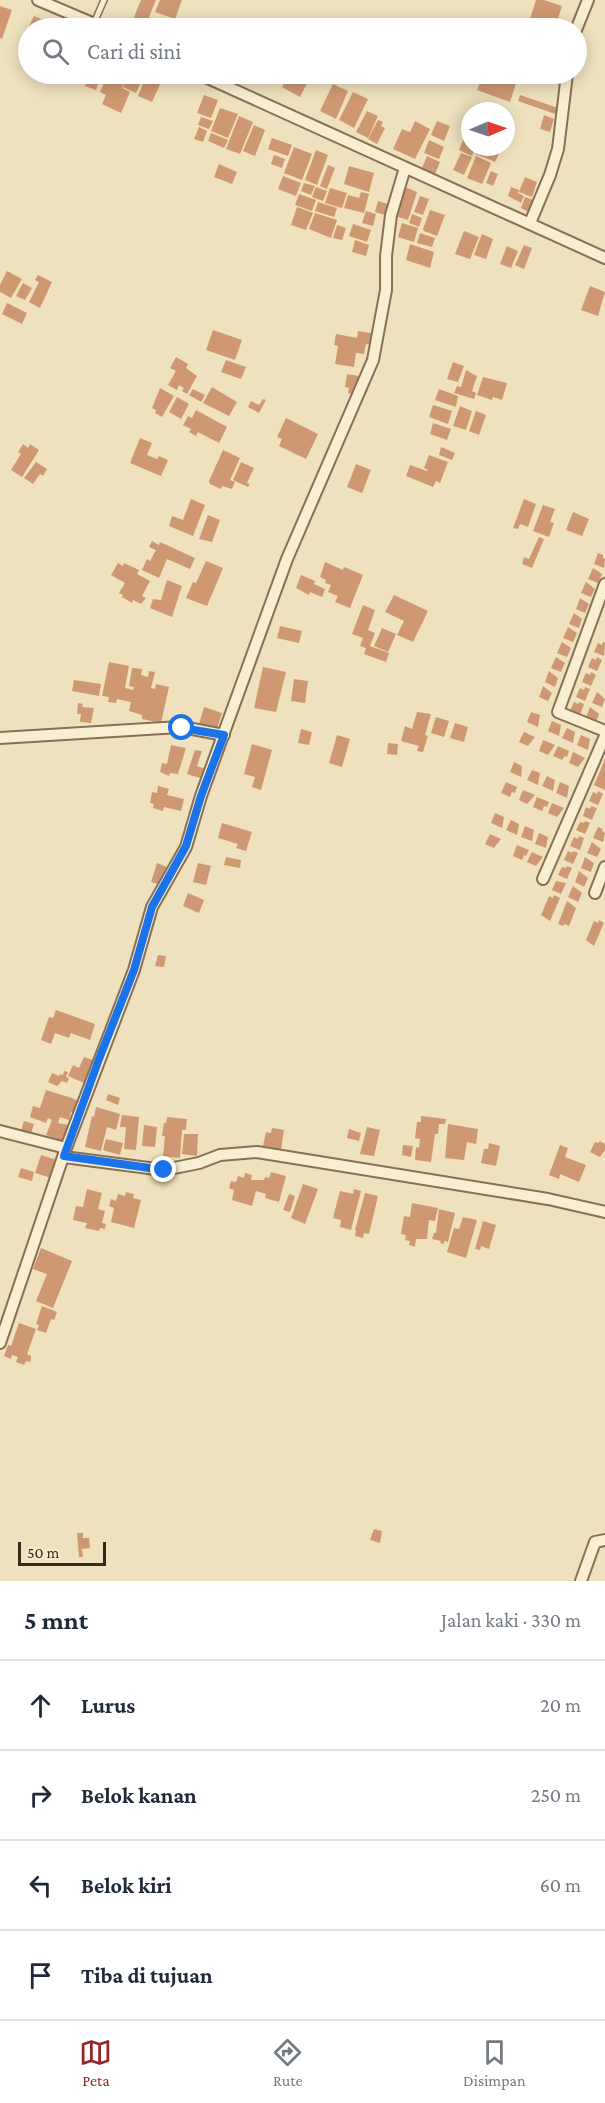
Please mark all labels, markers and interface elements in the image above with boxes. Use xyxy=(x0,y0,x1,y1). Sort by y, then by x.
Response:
search box xyxy=(18,18,587,84)
icon: search xyxy=(39,35,72,68)
text: Cari di sini xyxy=(87,39,181,64)
north arrow xyxy=(461,102,515,156)
route start xyxy=(168,714,194,740)
route end xyxy=(150,1156,176,1182)
scale bar xyxy=(18,1539,106,1566)
text: 50 m xyxy=(27,1544,59,1561)
text: 5 mnt xyxy=(24,1606,88,1635)
text: Jalan kaki · 330 m xyxy=(441,1609,581,1631)
icon: ahead xyxy=(24,1689,57,1722)
text: Lurus xyxy=(81,1693,135,1718)
text: 20 m xyxy=(540,1694,581,1716)
icon: right xyxy=(24,1779,57,1812)
text: Belok kanan xyxy=(81,1783,197,1808)
text: 250 m xyxy=(531,1784,581,1806)
icon: left xyxy=(24,1869,57,1902)
text: Belok kiri xyxy=(81,1873,172,1898)
text: 60 m xyxy=(540,1874,581,1896)
icon: arrive xyxy=(24,1959,57,1992)
text: Tiba di tujuan xyxy=(81,1963,213,1988)
tab: Peta xyxy=(79,2036,112,2089)
tab: Rute xyxy=(271,2036,304,2089)
tab: Disimpan xyxy=(463,2036,526,2089)

